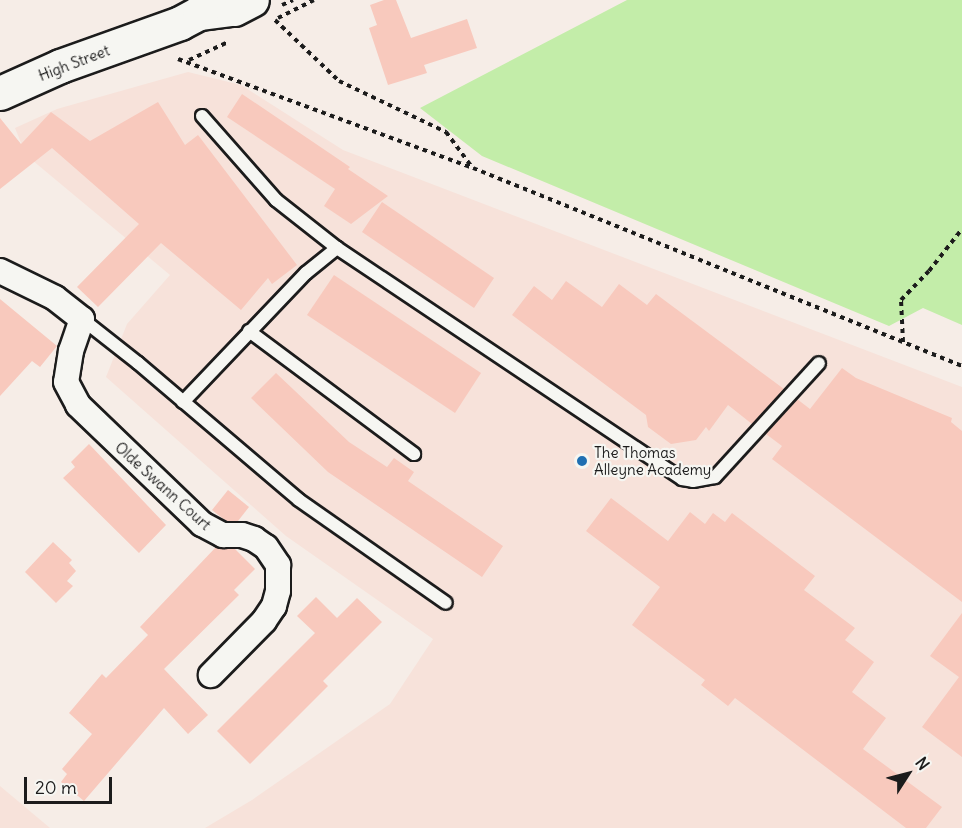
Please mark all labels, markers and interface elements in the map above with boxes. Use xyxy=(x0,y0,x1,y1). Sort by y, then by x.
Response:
street label: High Street xyxy=(36,41,112,85)
street label: Olde Swann Court xyxy=(111,438,215,534)
place label: The Thomas Alleyne Academy xyxy=(594,443,711,478)
marker: The Thomas Alleyne Academy xyxy=(575,454,589,468)
north arrow xyxy=(878,744,938,804)
text: N xyxy=(911,753,934,774)
scale bar xyxy=(27,765,116,803)
text: 20 m xyxy=(35,776,77,799)

